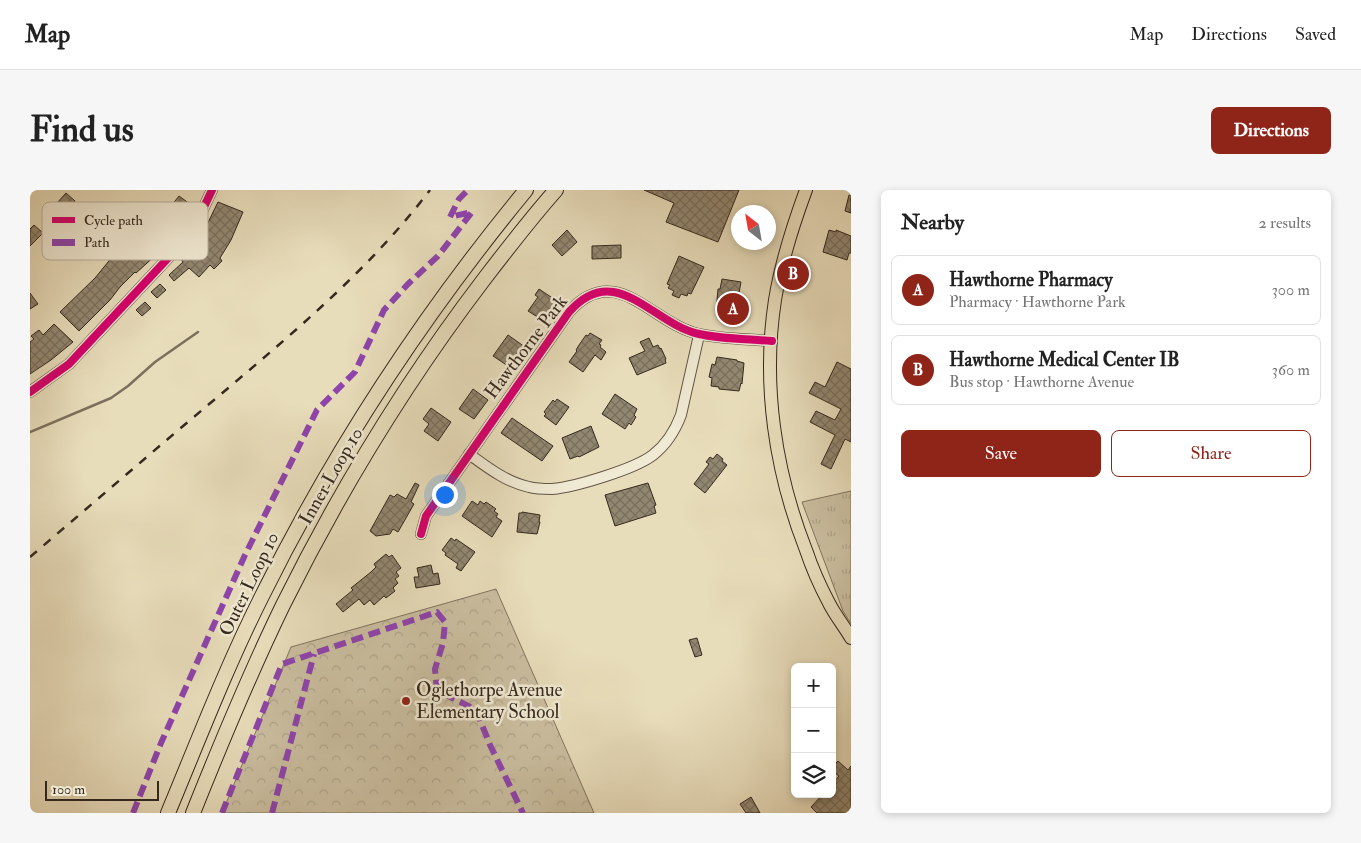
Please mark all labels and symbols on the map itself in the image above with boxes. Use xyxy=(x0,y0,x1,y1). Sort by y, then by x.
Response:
legend xyxy=(42,202,208,260)
north arrow xyxy=(731,205,776,250)
text: Cycle path xyxy=(84,212,144,230)
text: Path xyxy=(84,234,110,251)
pin: B xyxy=(777,255,809,293)
street label: Hawthorne Park xyxy=(479,290,573,404)
pin: A xyxy=(717,290,749,328)
street label: Inner Loop 10 xyxy=(293,423,369,529)
your location xyxy=(432,482,458,508)
street label: Outer Loop 10 xyxy=(214,528,285,640)
place label: Oglethorpe Avenue Elementary School xyxy=(416,678,563,724)
marker: Oglethorpe Avenue Elementary School xyxy=(400,695,412,707)
scale bar xyxy=(45,778,159,801)

